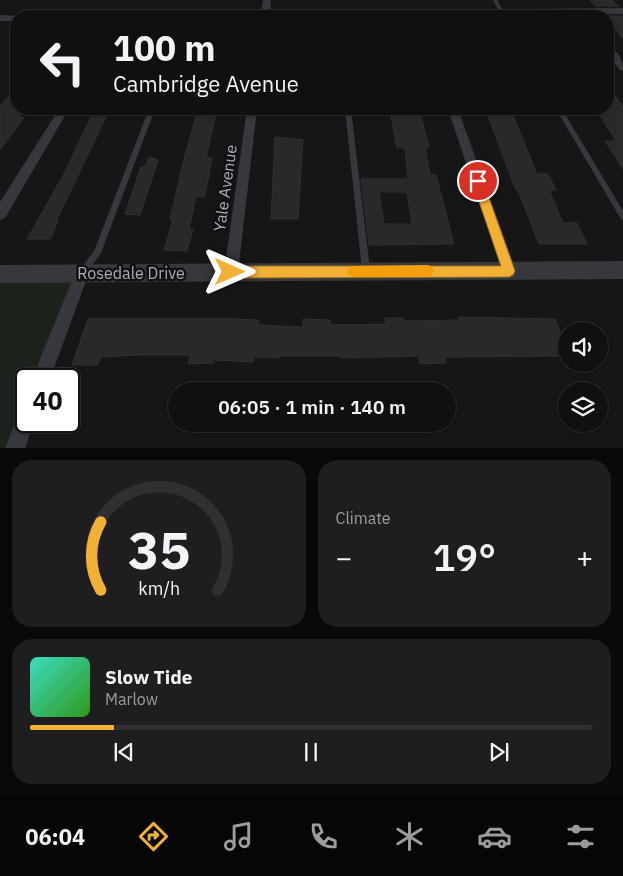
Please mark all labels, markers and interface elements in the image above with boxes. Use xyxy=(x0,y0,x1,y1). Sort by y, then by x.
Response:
text: 100 m xyxy=(113,25,216,71)
icon: left xyxy=(30,30,95,95)
text: Cambridge Avenue xyxy=(113,69,299,98)
street label: Yale Avenue xyxy=(209,143,241,233)
pin xyxy=(457,160,499,202)
icon: arrive xyxy=(464,167,492,195)
position arrow xyxy=(203,245,255,297)
street label: Rosedale Drive xyxy=(77,263,185,283)
map controls xyxy=(558,322,608,432)
button: sound xyxy=(558,322,608,372)
speed limit sign: 40 xyxy=(15,368,80,433)
button: layers xyxy=(558,382,608,432)
text: 06:05 · 1 min · 140 m xyxy=(218,395,406,419)
text: Climate xyxy=(336,508,391,528)
text: 35 xyxy=(128,516,190,583)
text: 19° xyxy=(433,532,496,581)
text: − xyxy=(336,539,352,576)
text: + xyxy=(576,539,593,576)
text: km/h xyxy=(138,577,180,600)
text: Slow Tide xyxy=(105,665,192,689)
text: Marlow xyxy=(105,689,158,709)
icon: previous xyxy=(110,738,138,766)
icon: pause xyxy=(297,738,325,766)
icon: next xyxy=(485,738,513,766)
icon: directions xyxy=(136,819,171,854)
icon: music xyxy=(221,819,256,854)
icon: phone xyxy=(306,819,341,854)
icon: climate xyxy=(392,819,427,854)
icon: car xyxy=(477,819,512,854)
icon: filters xyxy=(563,819,598,854)
text: 06:04 xyxy=(25,822,85,851)

